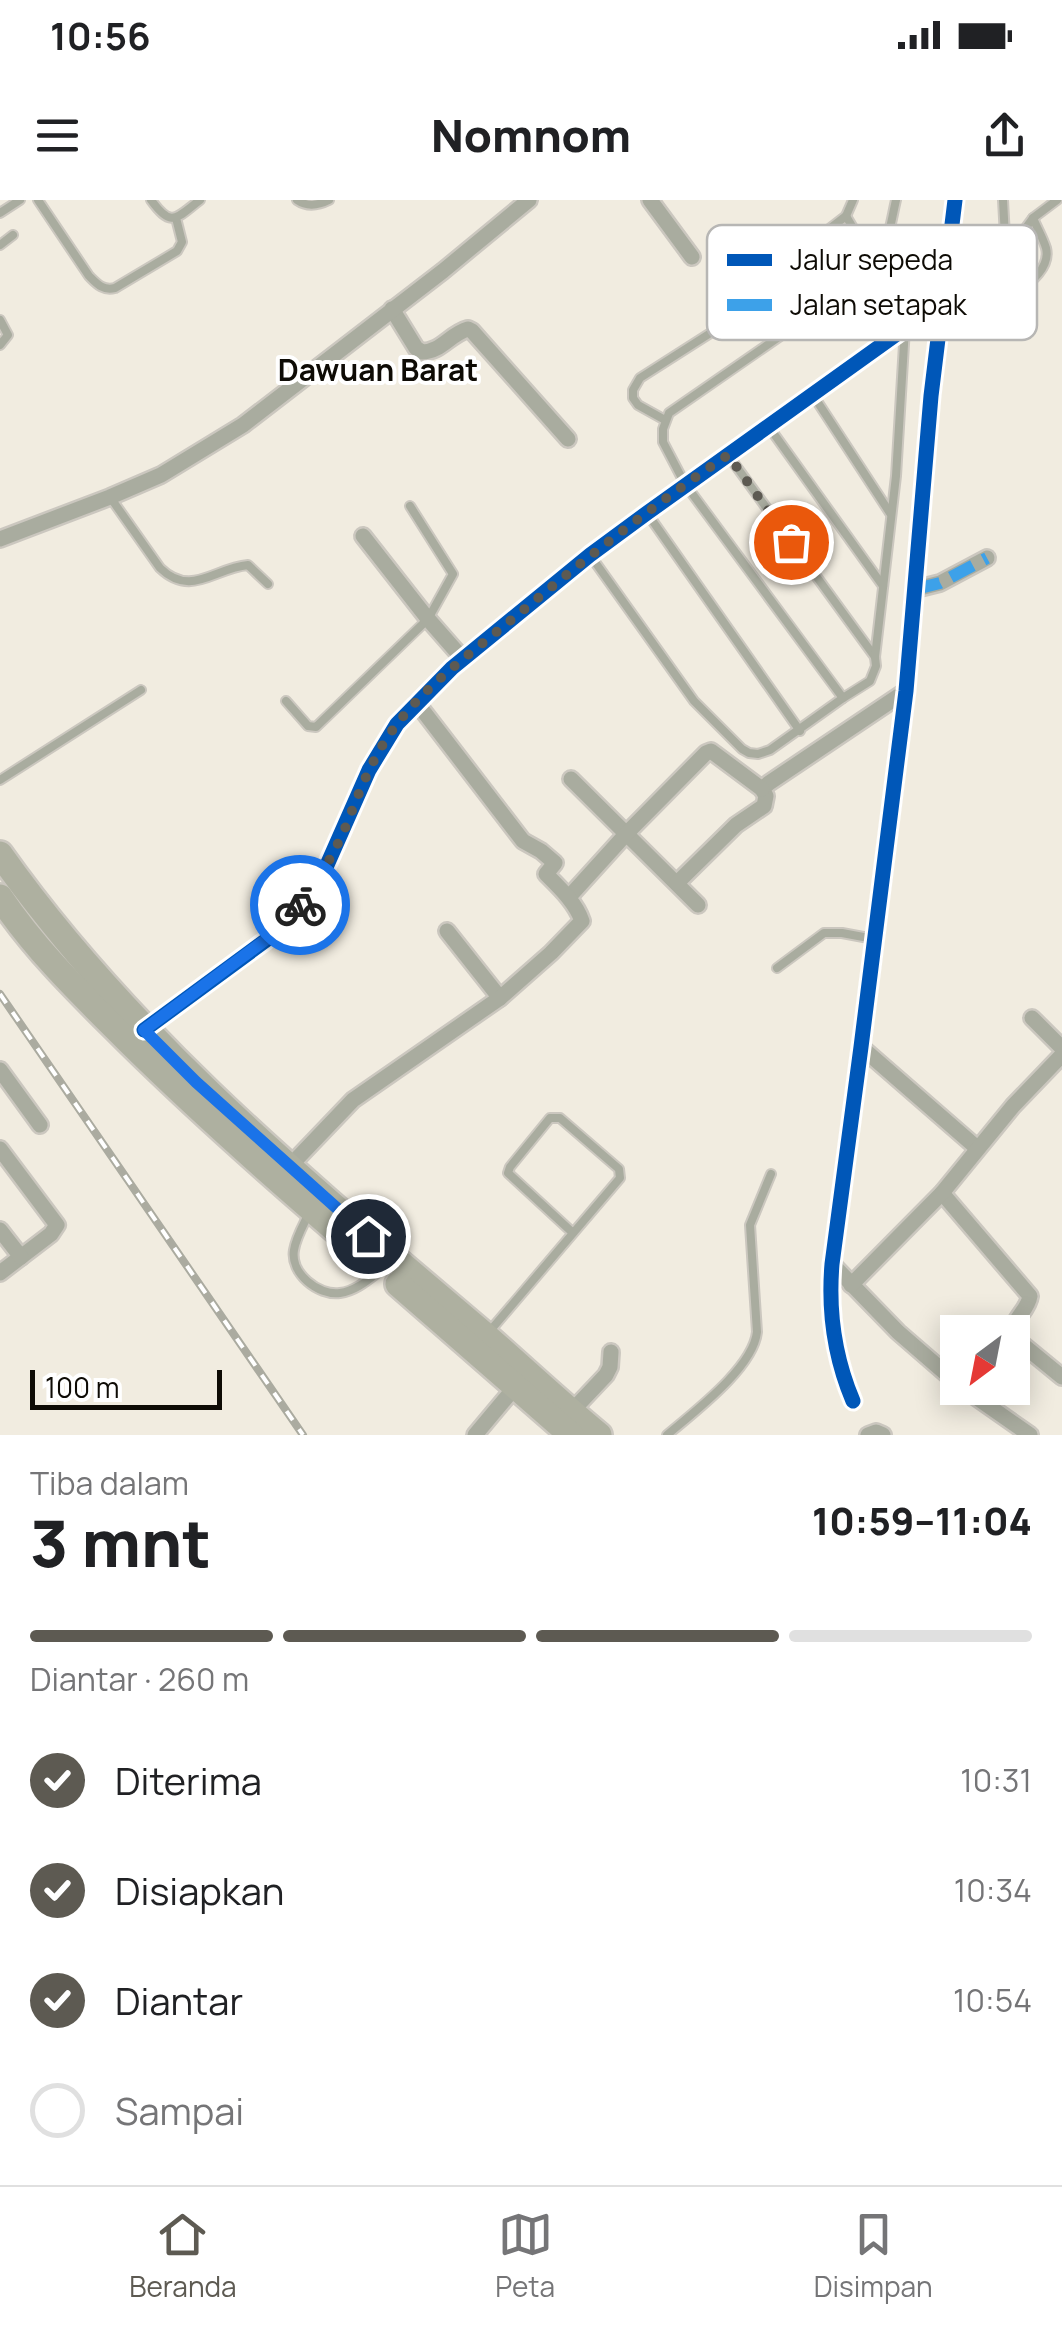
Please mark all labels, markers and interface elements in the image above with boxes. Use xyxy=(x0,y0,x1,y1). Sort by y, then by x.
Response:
text: 10:56 xyxy=(50,9,151,61)
text: Nomnom xyxy=(431,104,631,166)
icon: menu xyxy=(30,108,85,163)
icon: share xyxy=(977,108,1032,163)
legend xyxy=(707,225,1037,340)
text: Jalur sepeda xyxy=(790,240,953,278)
text: Jalan setapak xyxy=(790,285,968,323)
district label: Dawuan Barat xyxy=(278,349,478,390)
pin xyxy=(749,500,834,585)
icon: bag xyxy=(764,515,819,570)
courier xyxy=(250,855,350,955)
icon: bike xyxy=(273,878,328,933)
pin xyxy=(326,1194,411,1279)
icon: home xyxy=(341,1209,396,1264)
north arrow xyxy=(940,1315,1030,1405)
map controls xyxy=(940,1315,1030,1405)
scale bar xyxy=(30,1365,222,1410)
text: 100 m xyxy=(45,1368,119,1406)
text: Tiba dalam xyxy=(30,1461,189,1505)
text: 10:59–11:04 xyxy=(812,1494,1032,1546)
text: 3 mnt xyxy=(30,1498,211,1587)
text: Diantar · 260 m xyxy=(30,1657,249,1701)
icon: check xyxy=(30,1753,85,1808)
text: Diterima xyxy=(115,1754,262,1806)
text: 10:31 xyxy=(960,1758,1032,1802)
icon: check xyxy=(30,1863,85,1918)
text: Disiapkan xyxy=(115,1864,284,1916)
text: 10:34 xyxy=(954,1868,1032,1912)
icon: check xyxy=(30,1973,85,2028)
text: Diantar xyxy=(115,1974,243,2026)
text: 10:54 xyxy=(953,1978,1032,2022)
text: Sampai xyxy=(115,2084,244,2136)
tab: Beranda xyxy=(129,2207,237,2305)
tab: Peta xyxy=(495,2207,555,2305)
tab: Disimpan xyxy=(814,2207,933,2305)

